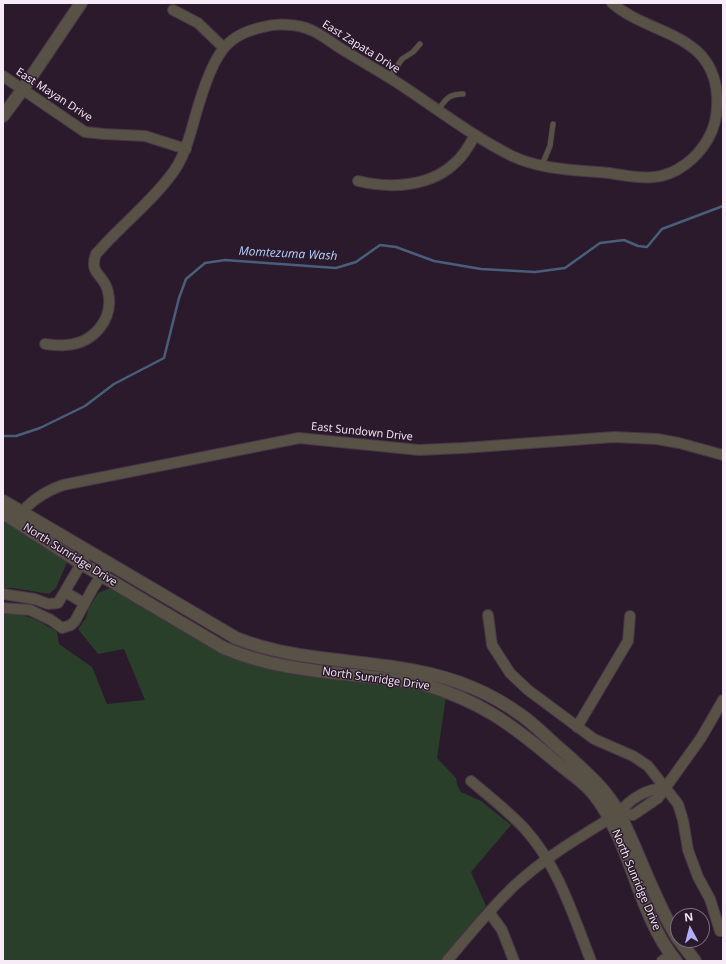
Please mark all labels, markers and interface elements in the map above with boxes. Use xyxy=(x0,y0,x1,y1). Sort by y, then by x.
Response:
street label: East Zapata Drive xyxy=(320,18,402,76)
street label: East Mayan Drive xyxy=(13,65,95,125)
water label: Momtezuma Wash xyxy=(238,244,338,264)
street label: East Sundown Drive xyxy=(311,420,413,444)
street label: North Sunridge Drive xyxy=(21,521,119,589)
street label: North Sunridge Drive xyxy=(321,665,431,693)
street label: North Sunridge Drive xyxy=(609,828,663,932)
north arrow xyxy=(670,908,710,948)
text: N xyxy=(683,909,694,925)

